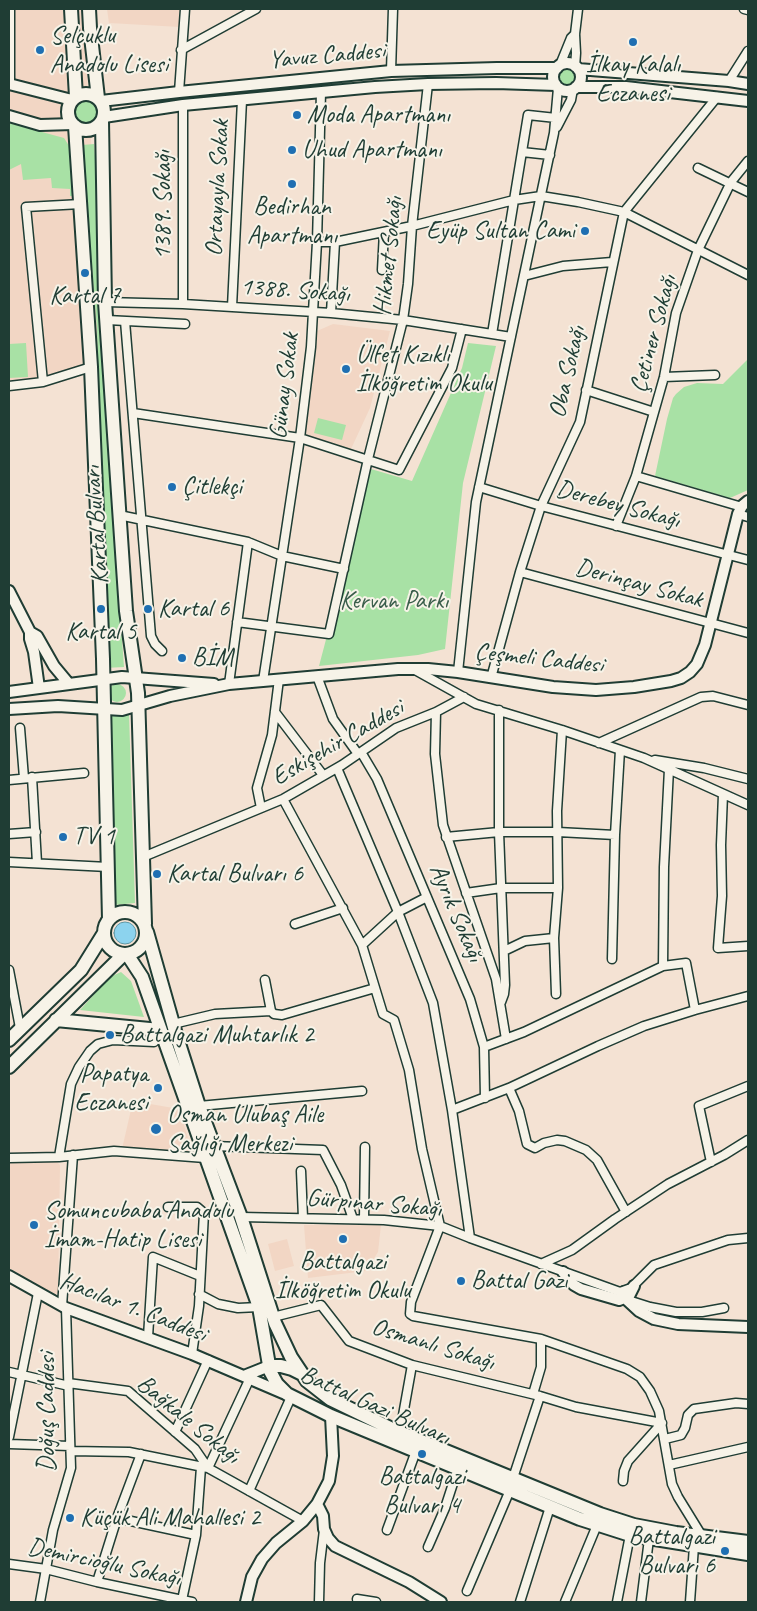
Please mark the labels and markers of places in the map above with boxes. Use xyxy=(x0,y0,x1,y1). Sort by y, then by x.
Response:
place label: Selçuklu Anadolu Lisesi xyxy=(50,21,168,80)
marker: İlkay Kalalı Eczanesi xyxy=(627,36,639,48)
marker: Selçuklu Anadolu Lisesi xyxy=(34,44,46,56)
place label: İlkay Kalalı Eczanesi xyxy=(586,50,680,109)
place label: Moda Apartmanı xyxy=(307,100,450,130)
marker: Moda Apartmanı xyxy=(291,109,303,121)
place label: Uhud Apartmanı xyxy=(302,135,442,165)
marker: Uhud Apartmanı xyxy=(286,144,298,156)
marker: Bedirhan Apartmanı xyxy=(286,178,298,190)
place label: Bedirhan Apartmanı xyxy=(247,192,337,251)
place label: Eyüp Sultan Cami xyxy=(426,216,575,246)
marker: Eyüp Sultan Cami xyxy=(579,225,591,237)
marker: Kartal 7 xyxy=(79,267,91,279)
place label: Kartal 7 xyxy=(49,281,121,311)
place label: Ülfet Kızıklı İlköğretim Okulu xyxy=(356,340,492,399)
marker: Ülfet Kızıklı İlköğretim Okulu xyxy=(340,363,352,375)
place label: Çitlekçi xyxy=(182,472,242,502)
marker: Çitlekçi xyxy=(166,481,178,493)
place label: Kartal 6 xyxy=(158,594,229,624)
marker: Kartal 5 xyxy=(95,603,107,615)
marker: Kartal 6 xyxy=(142,603,154,615)
place label: Kartal 5 xyxy=(65,617,137,647)
place label: BİM xyxy=(192,643,233,673)
marker: BİM xyxy=(176,652,188,664)
place label: TV 1 xyxy=(73,822,115,852)
marker: TV 1 xyxy=(57,831,69,843)
place label: Kartal Bulvarı 6 xyxy=(167,859,303,889)
marker: Kartal Bulvarı 6 xyxy=(151,868,163,880)
place label: Battalgazi Muhtarlık 2 xyxy=(120,1020,314,1050)
marker: Battalgazi Muhtarlık 2 xyxy=(104,1029,116,1041)
place label: Papatya Eczanesi xyxy=(75,1059,148,1118)
marker: Papatya Eczanesi xyxy=(152,1082,164,1094)
place label: Osman Ulubaş Aile Sağlığı Merkezi xyxy=(167,1100,323,1159)
marker: Osman Ulubaş Aile Sağlığı Merkezi xyxy=(149,1122,163,1136)
place label: Somuncubaba Anadolu İmam-Hatip Lisesi xyxy=(44,1196,233,1255)
marker: Somuncubaba Anadolu İmam-Hatip Lisesi xyxy=(28,1219,40,1231)
marker: Battalgazi İlköğretim Okulu xyxy=(337,1233,349,1245)
place label: Battalgazi İlköğretim Okulu xyxy=(275,1247,411,1306)
place label: Battal Gazi xyxy=(471,1266,567,1296)
marker: Battal Gazi xyxy=(455,1275,467,1287)
marker: Battalgazi Bulvarı 4 xyxy=(416,1448,428,1460)
place label: Battalgazi Bulvarı 4 xyxy=(379,1462,465,1521)
place label: Küçük Ali Mahallesi 2 xyxy=(80,1503,260,1533)
marker: Küçük Ali Mahallesi 2 xyxy=(64,1512,76,1524)
place label: Battalgazi Bulvarı 6 xyxy=(629,1522,715,1581)
marker: Battalgazi Bulvarı 6 xyxy=(719,1545,731,1557)

